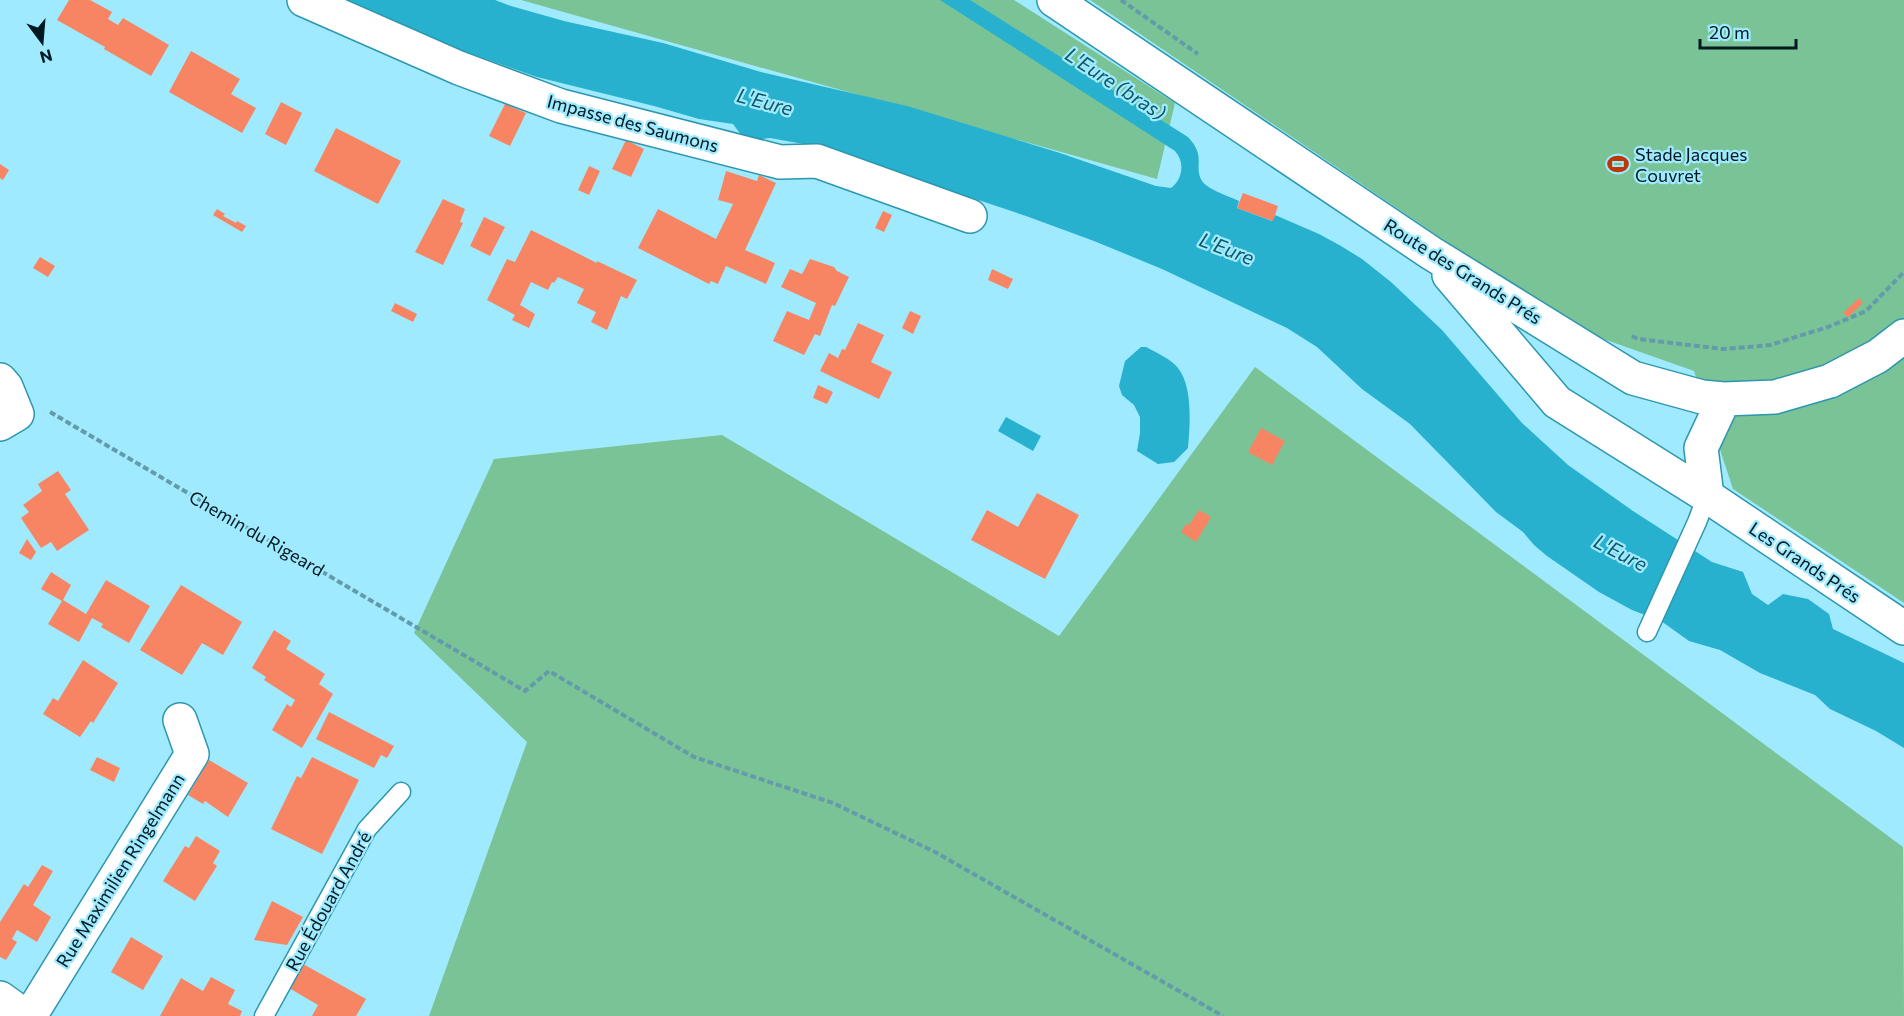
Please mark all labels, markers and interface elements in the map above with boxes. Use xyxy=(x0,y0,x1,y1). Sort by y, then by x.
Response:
north arrow xyxy=(12,12,72,72)
scale bar xyxy=(1700,12,1796,50)
text: 20 m xyxy=(1709,21,1750,43)
water label: L'Eure (bras) xyxy=(1061,42,1171,125)
text: N xyxy=(38,46,55,68)
water label: L'Eure xyxy=(734,82,796,120)
street label: Impasse des Saumons xyxy=(545,90,721,156)
place label: Stade Jacques Couvret xyxy=(1635,143,1747,186)
sports icon: Stade Jacques Couvret xyxy=(1606,152,1630,176)
street label: Route des Grands Prés xyxy=(1380,213,1546,329)
water label: L'Eure xyxy=(1196,227,1258,270)
street label: Chemin du Rigeard xyxy=(185,485,329,581)
street label: Les Grands Prés xyxy=(1745,517,1865,607)
water label: L'Eure xyxy=(1590,528,1652,576)
street label: Rue Maximilien Ringelmann xyxy=(51,769,189,971)
street label: Rue Édouard André xyxy=(280,827,376,975)

